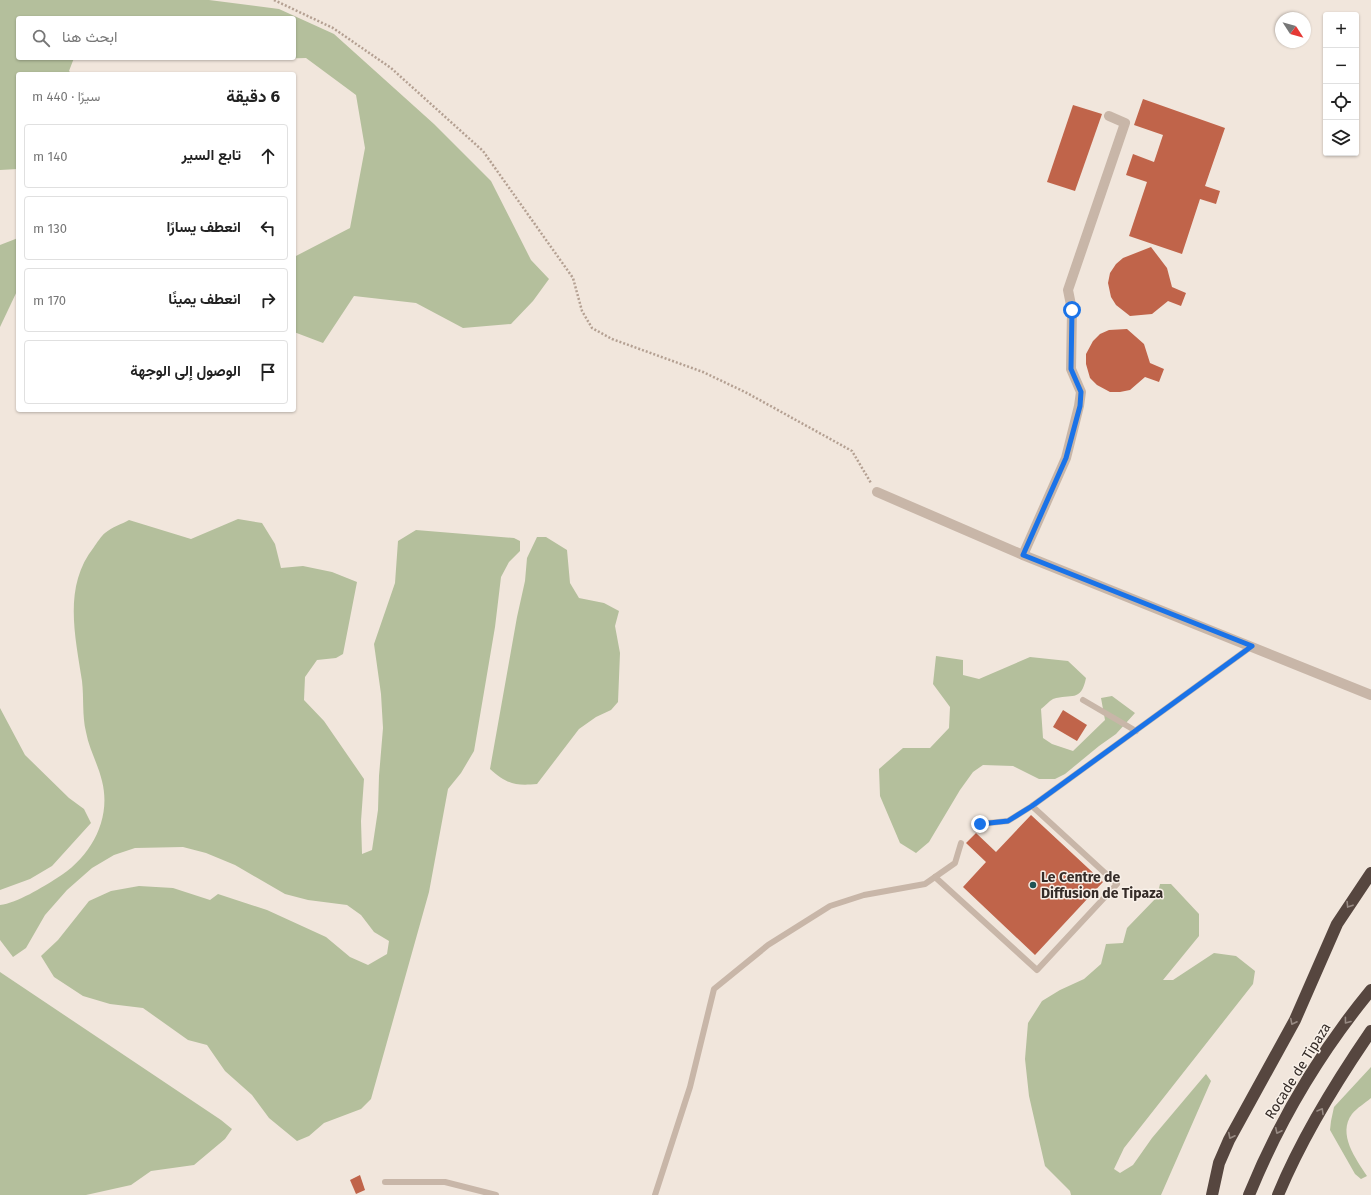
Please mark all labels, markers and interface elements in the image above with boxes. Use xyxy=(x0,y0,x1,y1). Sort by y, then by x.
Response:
north arrow xyxy=(1275,12,1311,48)
map controls xyxy=(1323,12,1359,156)
button: + xyxy=(1323,12,1359,48)
search box xyxy=(16,16,296,60)
icon: search xyxy=(30,27,52,49)
text: ابحث هنا xyxy=(62,28,117,46)
button: − xyxy=(1323,48,1359,84)
button: locate xyxy=(1323,84,1359,120)
text: 6 دقيقة xyxy=(226,86,280,107)
text: سيرًا · 440 m xyxy=(32,89,100,104)
button: layers xyxy=(1323,120,1359,156)
icon: ahead xyxy=(257,145,279,167)
text: تابع السير xyxy=(182,146,241,164)
text: 140 m xyxy=(33,149,67,164)
icon: left xyxy=(257,217,279,239)
text: انعطف يسارًا xyxy=(166,218,241,236)
text: 130 m xyxy=(33,221,67,236)
icon: right xyxy=(257,289,279,311)
text: انعطف يمينًا xyxy=(168,290,241,308)
text: 170 m xyxy=(33,293,66,308)
route start xyxy=(1063,301,1081,319)
icon: arrive xyxy=(257,361,279,383)
text: الوصول إلى الوجهة xyxy=(130,362,241,380)
route end xyxy=(971,815,989,833)
place label: Le Centre de Diffusion de Tipaza xyxy=(1041,869,1163,902)
marker: Le Centre de Diffusion de Tipaza xyxy=(1028,880,1038,890)
one-way arrow xyxy=(1346,901,1353,908)
one-way arrow xyxy=(1345,1017,1352,1024)
one-way arrow xyxy=(1290,1018,1298,1025)
street label: Rocade de Tipaza xyxy=(1262,1020,1334,1122)
one-way arrow xyxy=(1317,1108,1324,1115)
one-way arrow xyxy=(1276,1127,1283,1134)
one-way arrow xyxy=(1228,1132,1236,1140)

